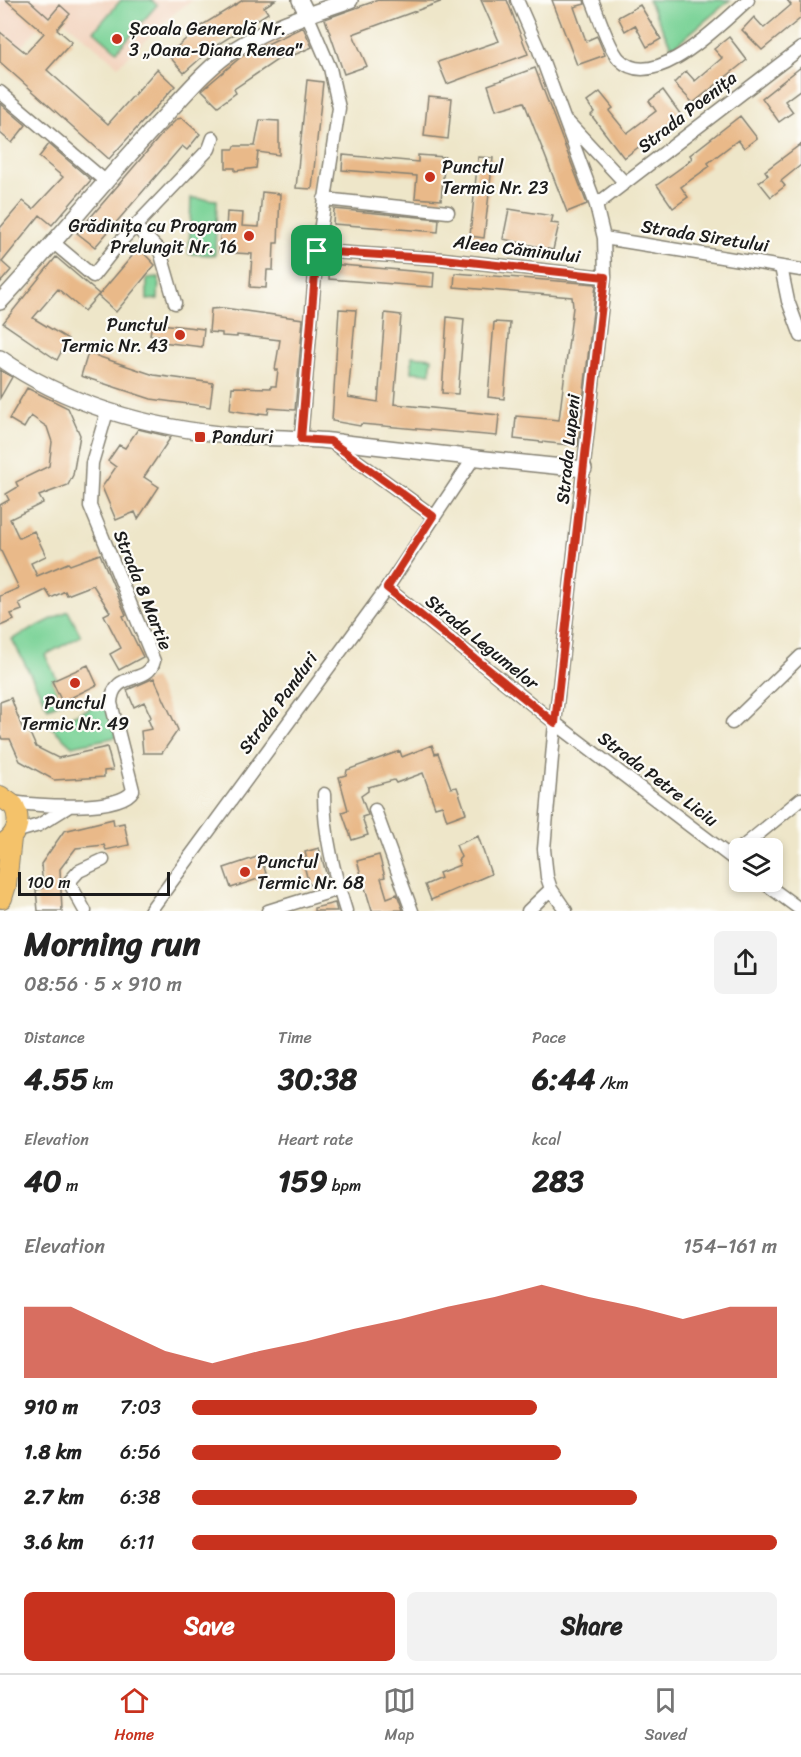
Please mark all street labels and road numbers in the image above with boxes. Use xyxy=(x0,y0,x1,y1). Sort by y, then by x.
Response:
street label: Strada Poenița xyxy=(630,63,744,161)
street label: Strada Siretului xyxy=(639,210,772,262)
street label: Aleea Căminului xyxy=(451,225,583,273)
street label: Strada Lupeni xyxy=(546,392,590,505)
street label: Strada 8 Martie xyxy=(104,525,182,655)
street label: Strada Legumelor xyxy=(418,586,547,699)
street label: Strada Panduri xyxy=(230,644,327,761)
street label: Strada Petre Liciu xyxy=(591,723,726,835)

